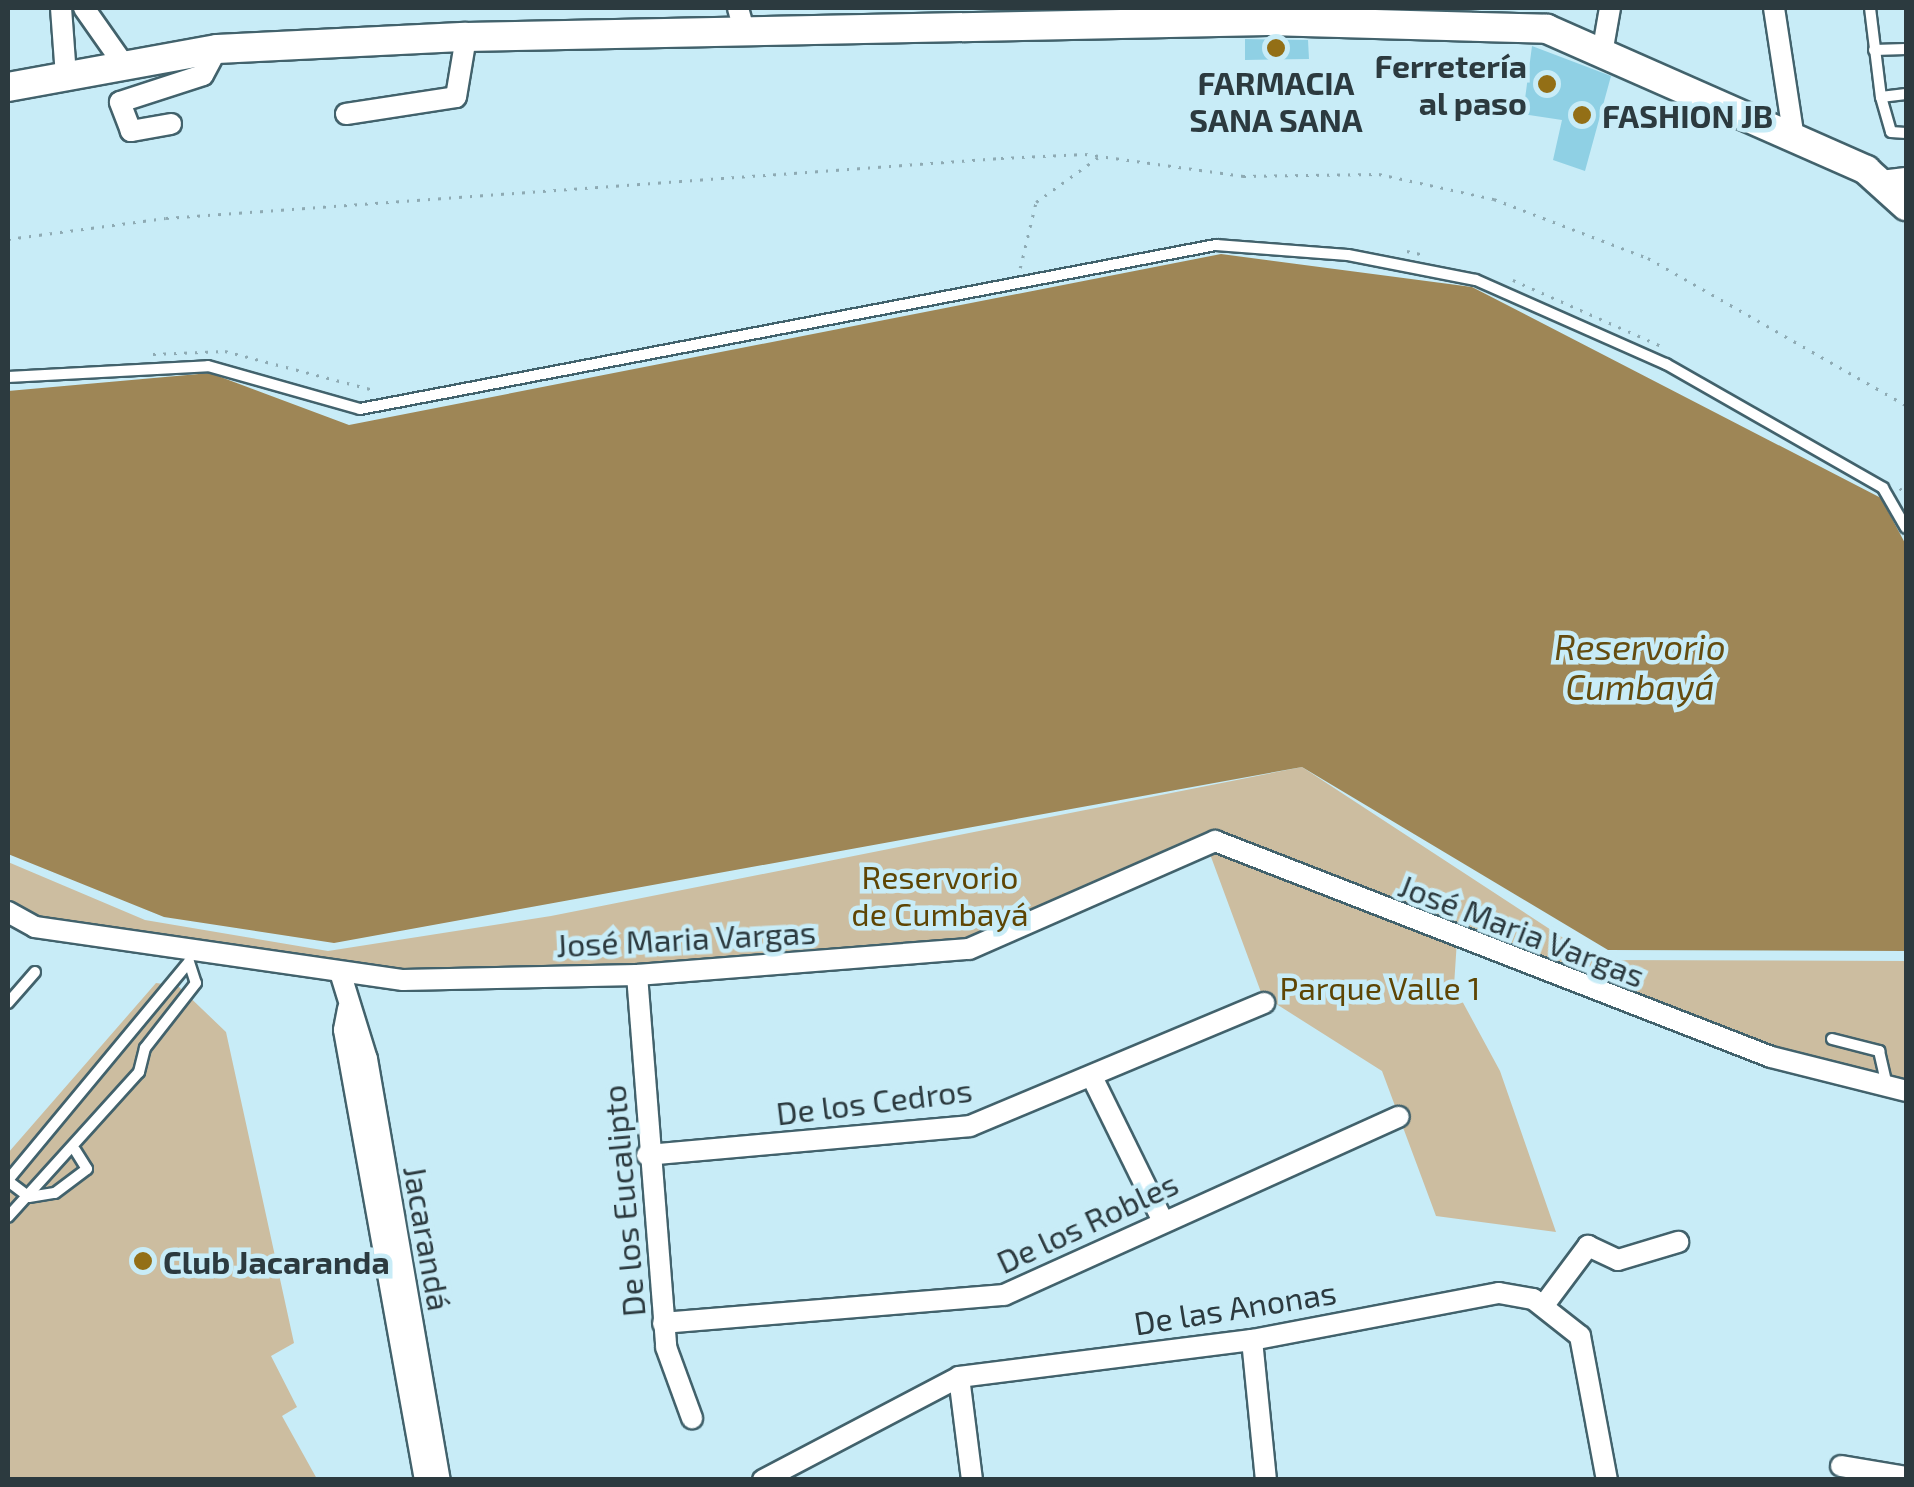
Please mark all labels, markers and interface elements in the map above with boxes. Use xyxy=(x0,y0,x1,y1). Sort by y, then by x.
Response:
marker: FARMACIA SANA SANA xyxy=(1265,37,1287,59)
place label: Ferretería al paso xyxy=(1375,47,1527,122)
place label: FARMACIA SANA SANA xyxy=(1189,64,1363,139)
marker: Ferretería al paso xyxy=(1536,73,1558,95)
place label: FASHION JB xyxy=(1602,96,1774,134)
marker: FASHION JB xyxy=(1571,104,1593,126)
water label: Reservorio Cumbayá xyxy=(1554,625,1726,707)
park label: Reservorio de Cumbayá xyxy=(851,858,1029,933)
street label: José Maria Vargas xyxy=(1393,865,1651,995)
street label: José Maria Vargas xyxy=(555,912,817,964)
park label: Parque Valle 1 xyxy=(1279,968,1481,1006)
street label: De los Cedros xyxy=(774,1070,974,1132)
street label: De los Eucalipto xyxy=(594,1084,652,1318)
street label: Jacarandá xyxy=(396,1162,460,1314)
street label: De los Robles xyxy=(990,1163,1184,1281)
place label: Club Jacaranda xyxy=(163,1242,390,1280)
marker: Club Jacaranda xyxy=(132,1250,154,1272)
street label: De las Anonas xyxy=(1131,1272,1339,1342)

